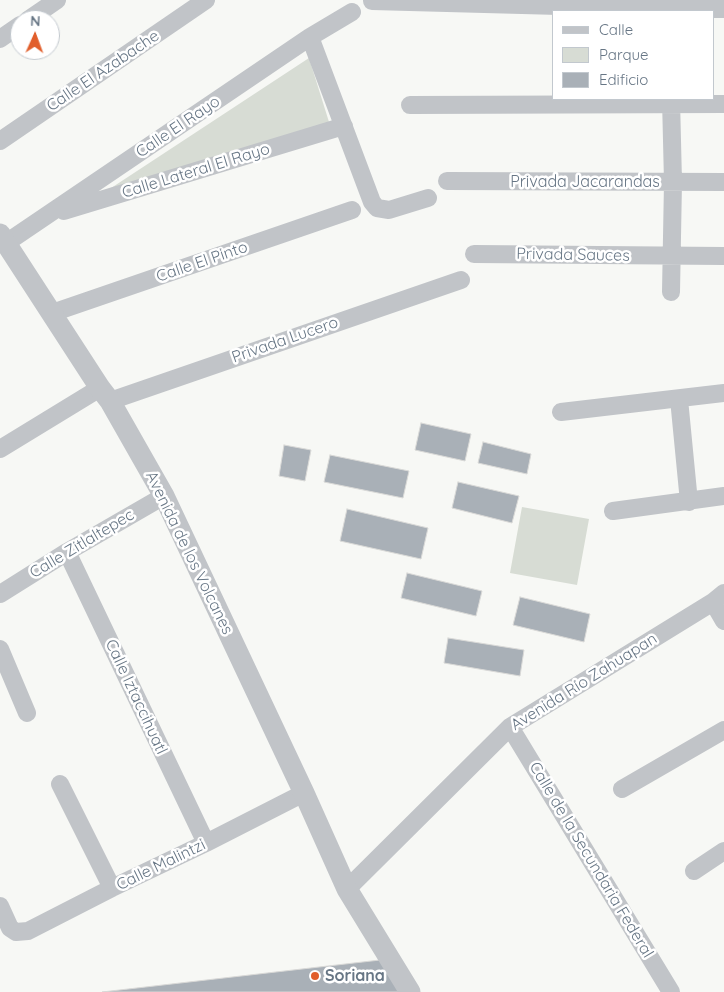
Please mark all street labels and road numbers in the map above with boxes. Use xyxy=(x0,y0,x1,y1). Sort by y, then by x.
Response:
street label: Calle El Azabache xyxy=(43,26,163,116)
street label: Calle El Rayo xyxy=(132,92,224,162)
street label: Calle Lateral El Rayo xyxy=(120,139,272,203)
street label: Privada Jacarandas xyxy=(510,172,660,192)
street label: Calle El Pinto xyxy=(154,237,250,287)
street label: Privada Sauces xyxy=(516,244,630,266)
street label: Privada Lucero xyxy=(229,313,341,367)
street label: Avenida de los Volcanes xyxy=(141,468,237,638)
street label: Calle Zitlaltepec xyxy=(26,505,138,583)
street label: Avenida Río Zahuapan xyxy=(507,629,661,735)
street label: Calle Iztaccihuatl xyxy=(101,637,171,757)
street label: Calle de la Secundaria Federal xyxy=(525,759,657,961)
street label: Calle Malintzi xyxy=(113,835,209,895)

